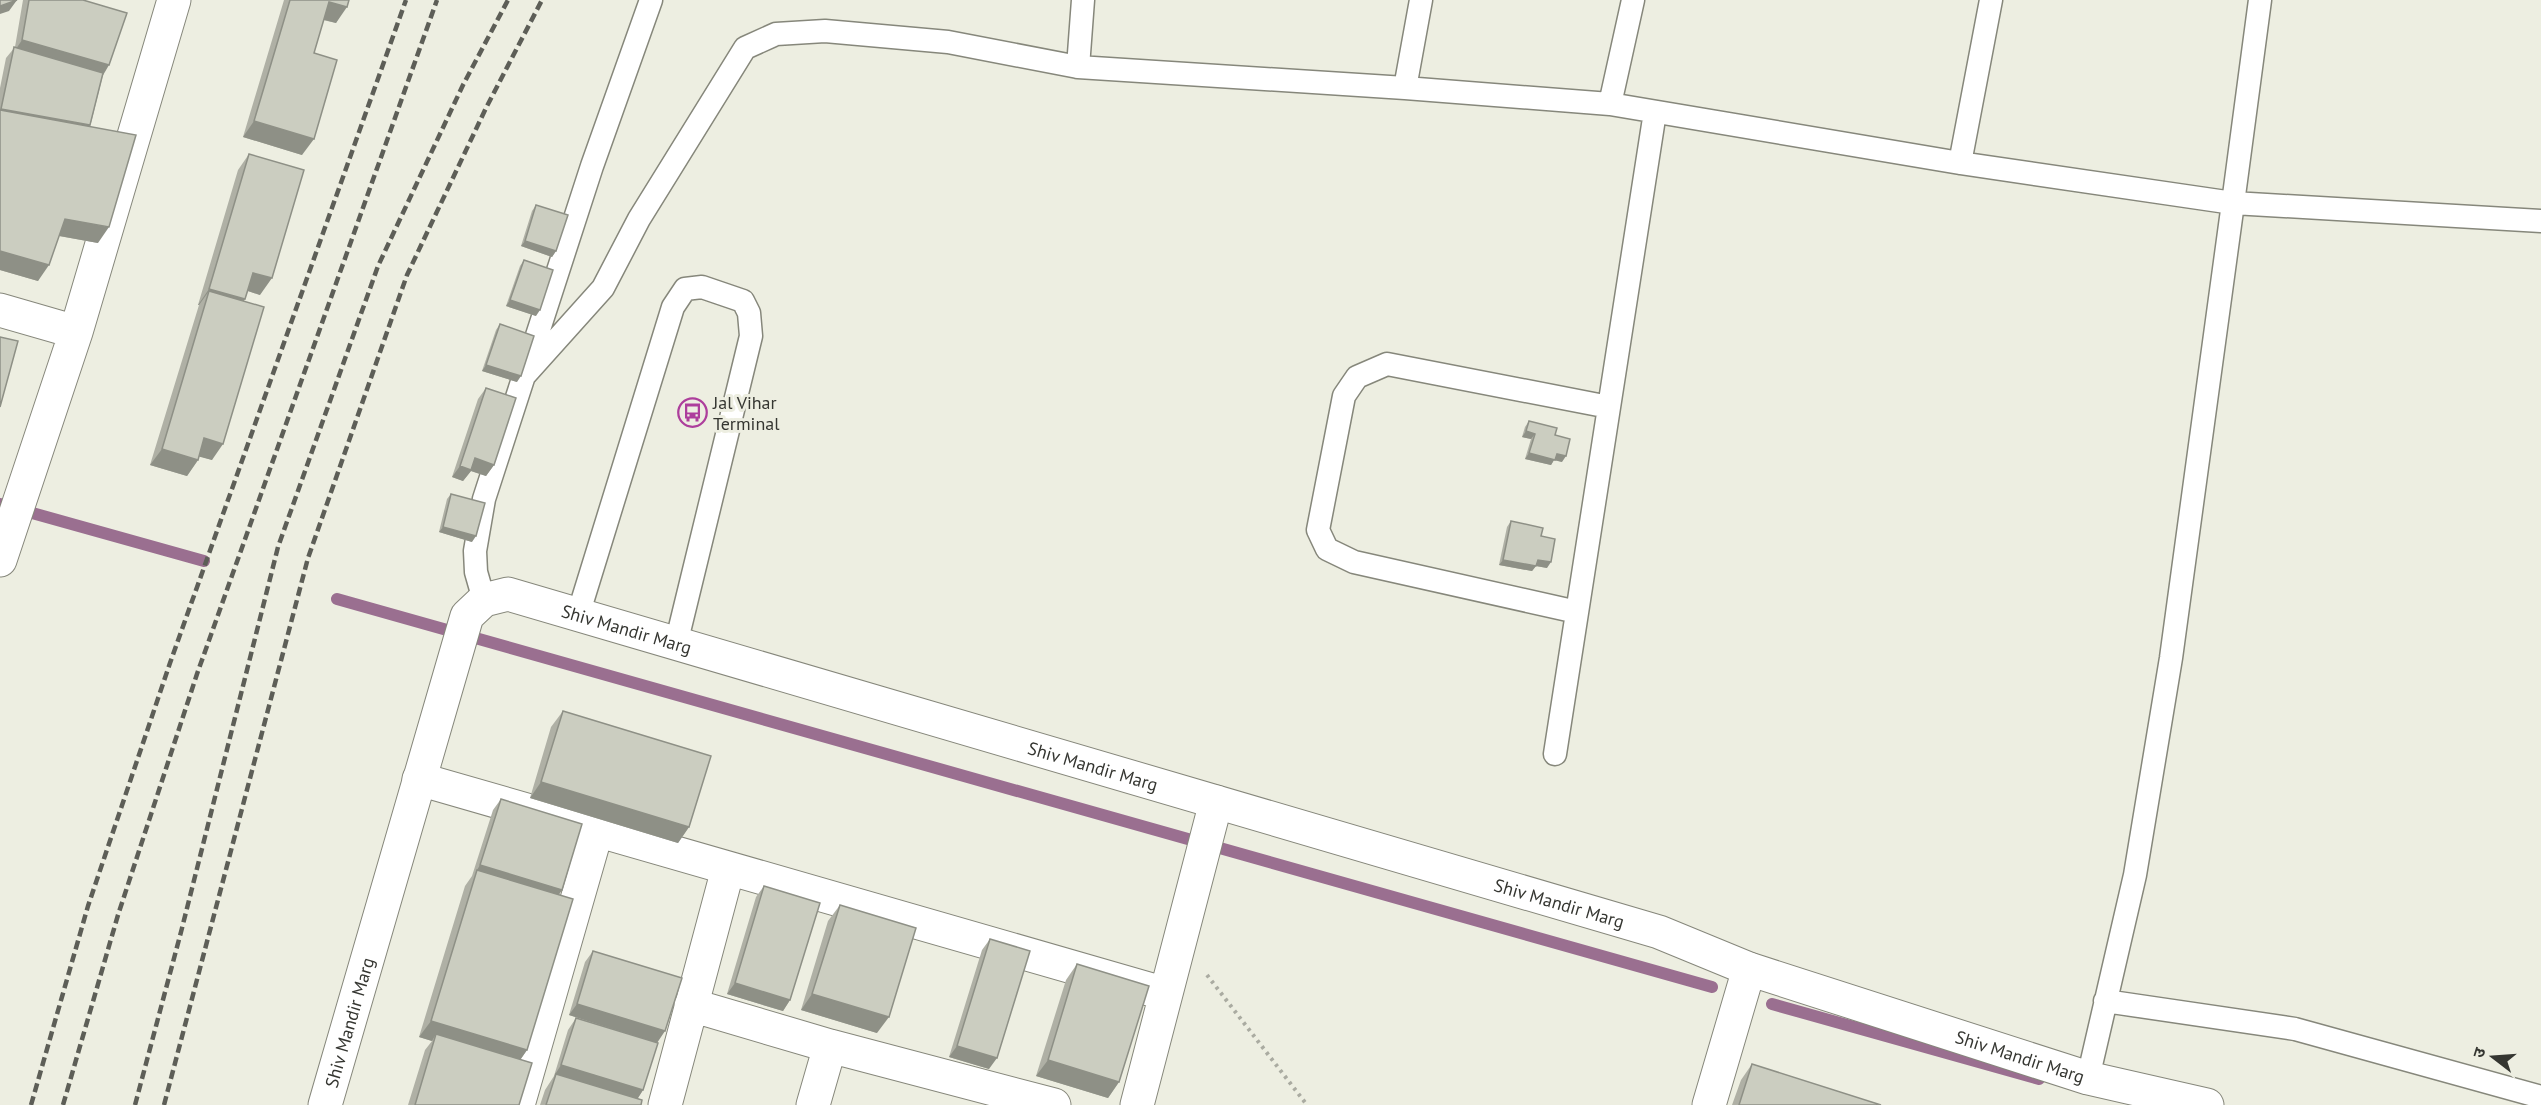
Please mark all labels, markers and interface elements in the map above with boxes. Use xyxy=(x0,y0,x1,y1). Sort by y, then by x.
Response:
place label: Jal Vihar Terminal xyxy=(712,391,780,435)
bus stop icon: Jal Vihar Terminal xyxy=(676,396,708,428)
street label: Shiv Mandir Marg xyxy=(559,599,695,659)
street label: Shiv Mandir Marg xyxy=(1025,736,1161,796)
street label: Shiv Mandir Marg xyxy=(1492,873,1627,933)
street label: Shiv Mandir Marg xyxy=(319,955,379,1090)
street label: Shiv Mandir Marg xyxy=(1953,1025,2088,1088)
north arrow xyxy=(2463,1027,2523,1087)
text: उ xyxy=(2468,1045,2490,1060)

